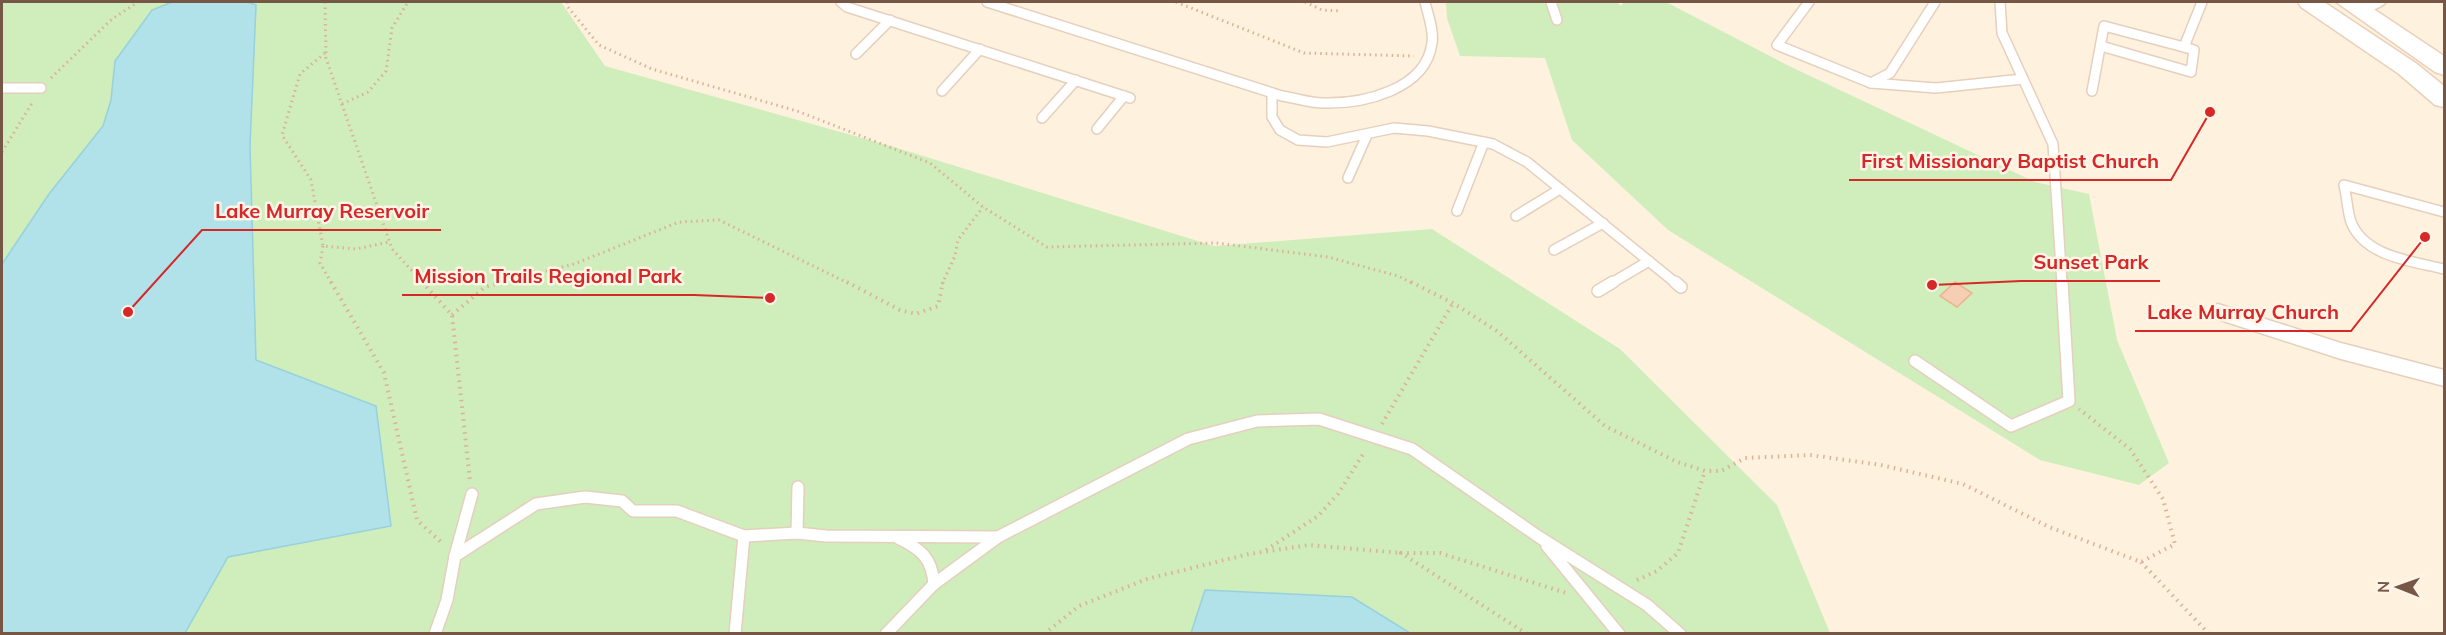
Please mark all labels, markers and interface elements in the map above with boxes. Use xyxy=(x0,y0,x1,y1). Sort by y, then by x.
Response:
callout: First Missionary Baptist Church xyxy=(1849,142,2171,180)
text: First Missionary Baptist Church xyxy=(1861,148,2159,173)
callout: Lake Murray Reservoir xyxy=(202,192,441,230)
text: Lake Murray Reservoir xyxy=(215,198,429,223)
callout: Sunset Park xyxy=(2021,243,2160,281)
text: Sunset Park xyxy=(2033,249,2149,274)
callout: Mission Trails Regional Park xyxy=(402,257,694,295)
text: Mission Trails Regional Park xyxy=(414,263,683,288)
callout: Lake Murray Church xyxy=(2135,293,2351,331)
text: Lake Murray Church xyxy=(2147,299,2339,324)
north arrow xyxy=(2368,557,2428,617)
text: N xyxy=(2373,581,2393,593)

